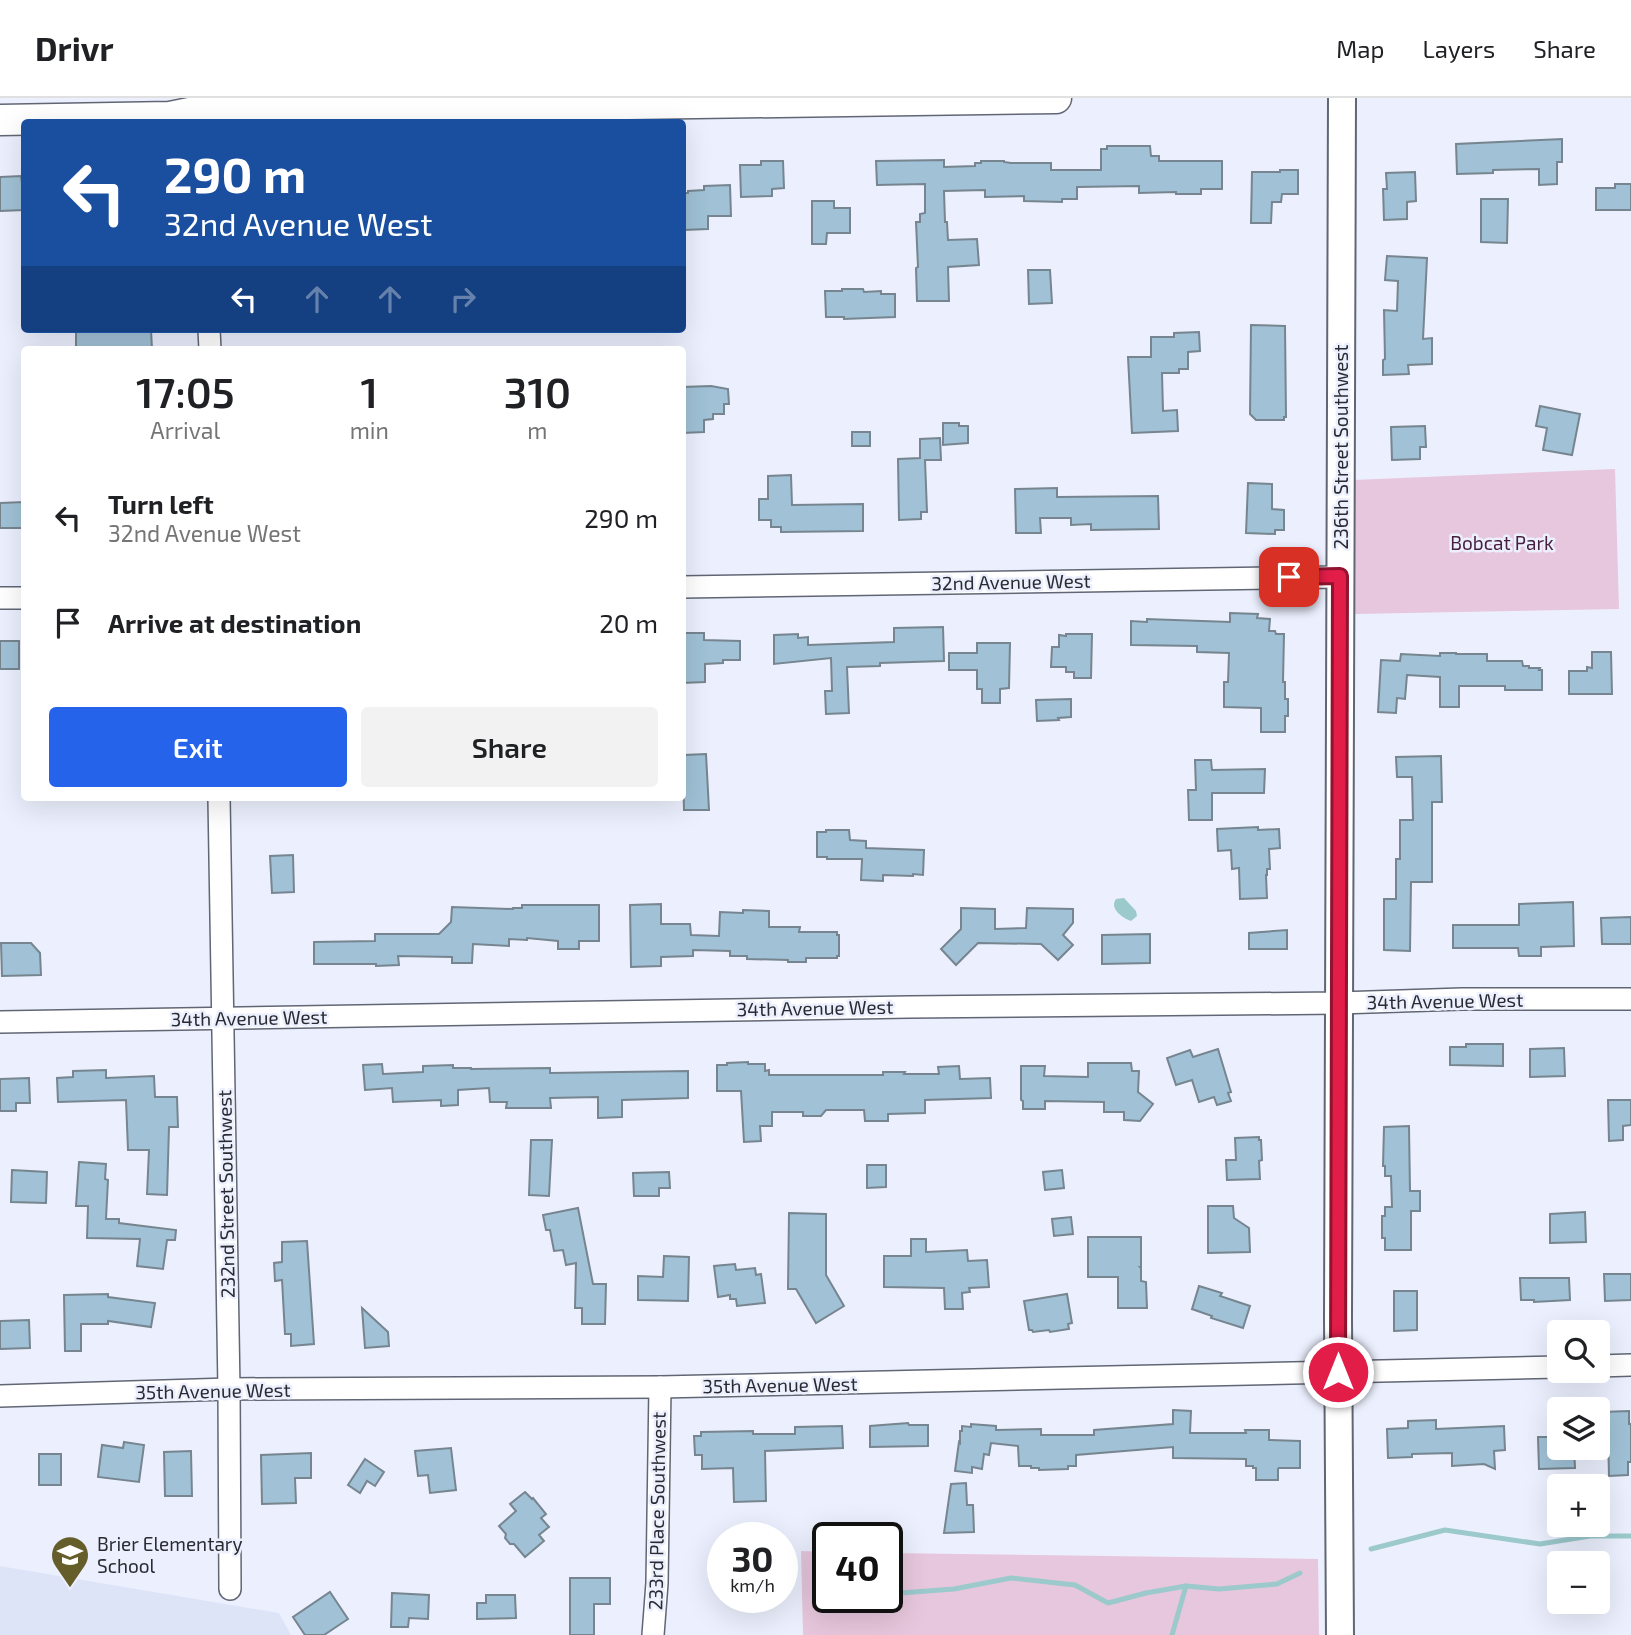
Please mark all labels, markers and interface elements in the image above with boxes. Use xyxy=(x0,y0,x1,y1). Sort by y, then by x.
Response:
text: Drivr xyxy=(35,28,114,68)
text: Map xyxy=(1336,34,1384,63)
text: Layers xyxy=(1422,34,1495,63)
text: Share xyxy=(1533,34,1596,63)
text: 290 m xyxy=(164,144,306,203)
icon: left xyxy=(49,147,140,238)
text: 32nd Avenue West xyxy=(164,204,432,242)
icon: left xyxy=(225,280,263,318)
icon: ahead xyxy=(298,280,336,318)
icon: ahead xyxy=(371,280,409,318)
icon: right xyxy=(444,280,482,318)
street label: 236th Street Southwest xyxy=(1329,345,1352,549)
text: 17:05 xyxy=(136,366,235,416)
text: 1 xyxy=(360,366,378,416)
text: 310 xyxy=(504,366,571,416)
text: Arrival xyxy=(150,416,220,444)
text: min xyxy=(350,416,389,444)
text: m xyxy=(527,416,547,444)
text: Turn left xyxy=(108,488,214,519)
icon: left xyxy=(49,499,87,537)
text: 290 m xyxy=(584,502,658,533)
text: 32nd Avenue West xyxy=(108,519,301,547)
park label: Bobcat Park xyxy=(1450,531,1554,554)
pin xyxy=(1259,547,1319,607)
icon: arrive xyxy=(1270,558,1308,596)
street label: 32nd Avenue West xyxy=(931,569,1091,594)
icon: arrive xyxy=(49,604,87,642)
text: Arrive at destination xyxy=(108,607,361,638)
text: 20 m xyxy=(599,607,658,638)
button: Exit xyxy=(49,707,347,787)
button: Share xyxy=(361,707,658,787)
street label: 34th Avenue West xyxy=(1366,988,1524,1013)
street label: 34th Avenue West xyxy=(736,995,894,1020)
street label: 34th Avenue West xyxy=(170,1005,328,1030)
street label: 232nd Street Southwest xyxy=(212,1090,239,1298)
map controls xyxy=(1547,1320,1610,1614)
button: search xyxy=(1547,1320,1610,1383)
position arrow xyxy=(1301,1335,1375,1409)
street label: 35th Avenue West xyxy=(702,1372,858,1397)
street label: 35th Avenue West xyxy=(135,1378,291,1403)
button: layers xyxy=(1547,1397,1610,1460)
street label: 233rd Place Southwest xyxy=(643,1412,670,1610)
button: + xyxy=(1547,1474,1610,1537)
speed limit sign: 40 xyxy=(812,1522,903,1613)
place label: Brier Elementary School xyxy=(97,1532,242,1577)
school or university icon: Brier Elementary School xyxy=(49,1534,91,1589)
text: 30 xyxy=(732,1537,773,1579)
button: − xyxy=(1547,1551,1610,1614)
text: km/h xyxy=(730,1574,775,1596)

